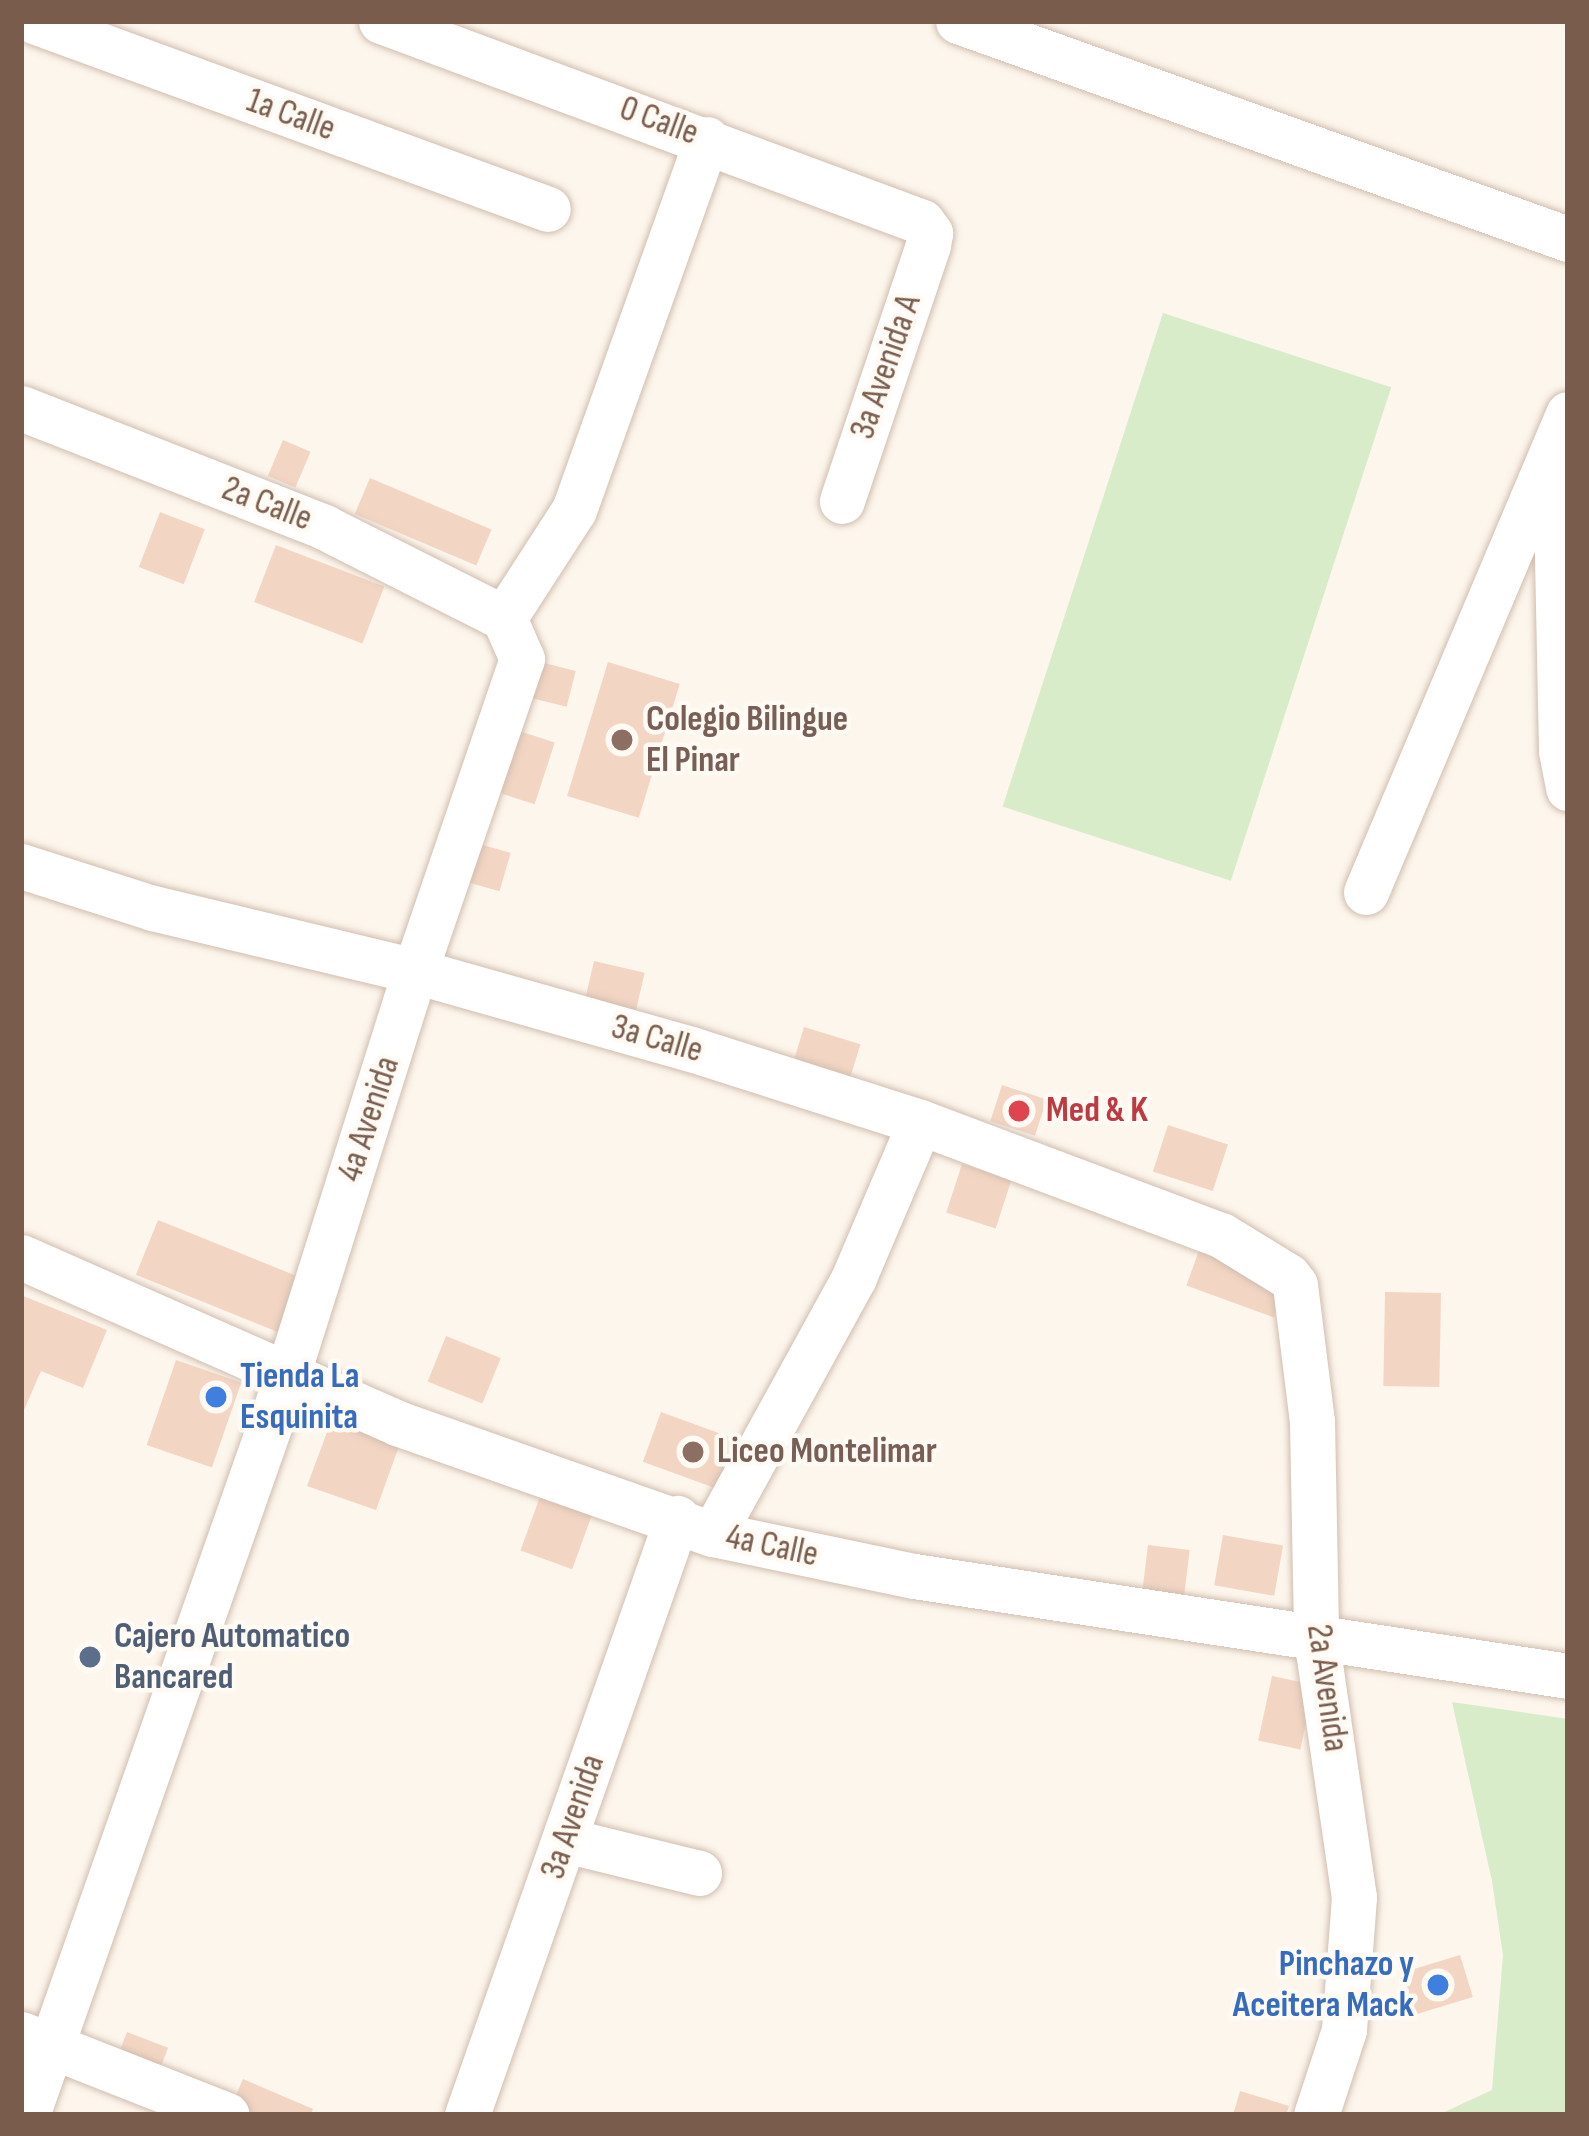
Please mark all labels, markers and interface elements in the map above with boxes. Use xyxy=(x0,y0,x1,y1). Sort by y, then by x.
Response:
street label: 1a Calle xyxy=(241,79,341,151)
street label: 0 Calle xyxy=(614,87,704,155)
street label: 3a Avenida A xyxy=(841,289,931,445)
street label: 2a Calle xyxy=(216,467,318,541)
place label: Colegio Bilingue El Pinar xyxy=(646,697,848,782)
marker: Colegio Bilingue El Pinar xyxy=(609,727,635,753)
street label: 3a Calle xyxy=(606,1005,708,1073)
street label: 4a Avenida xyxy=(329,1051,409,1187)
place label: Med & K xyxy=(1046,1089,1148,1133)
marker: Med & K xyxy=(1003,1095,1035,1127)
place label: Tienda La Esquinita xyxy=(240,1354,360,1439)
marker: Tienda La Esquinita xyxy=(203,1384,229,1410)
place label: Liceo Montelimar xyxy=(717,1430,937,1474)
marker: Liceo Montelimar xyxy=(680,1439,706,1465)
street label: 4a Calle xyxy=(722,1515,822,1577)
place label: Cajero Automatico Bancared xyxy=(114,1614,350,1699)
street label: 2a Avenida xyxy=(1297,1621,1357,1755)
marker: Cajero Automatico Bancared xyxy=(77,1644,103,1670)
street label: 3a Avenida xyxy=(532,1749,614,1885)
place label: Pinchazo y Aceitera Mack xyxy=(1233,1942,1414,2027)
marker: Pinchazo y Aceitera Mack xyxy=(1425,1972,1451,1998)

